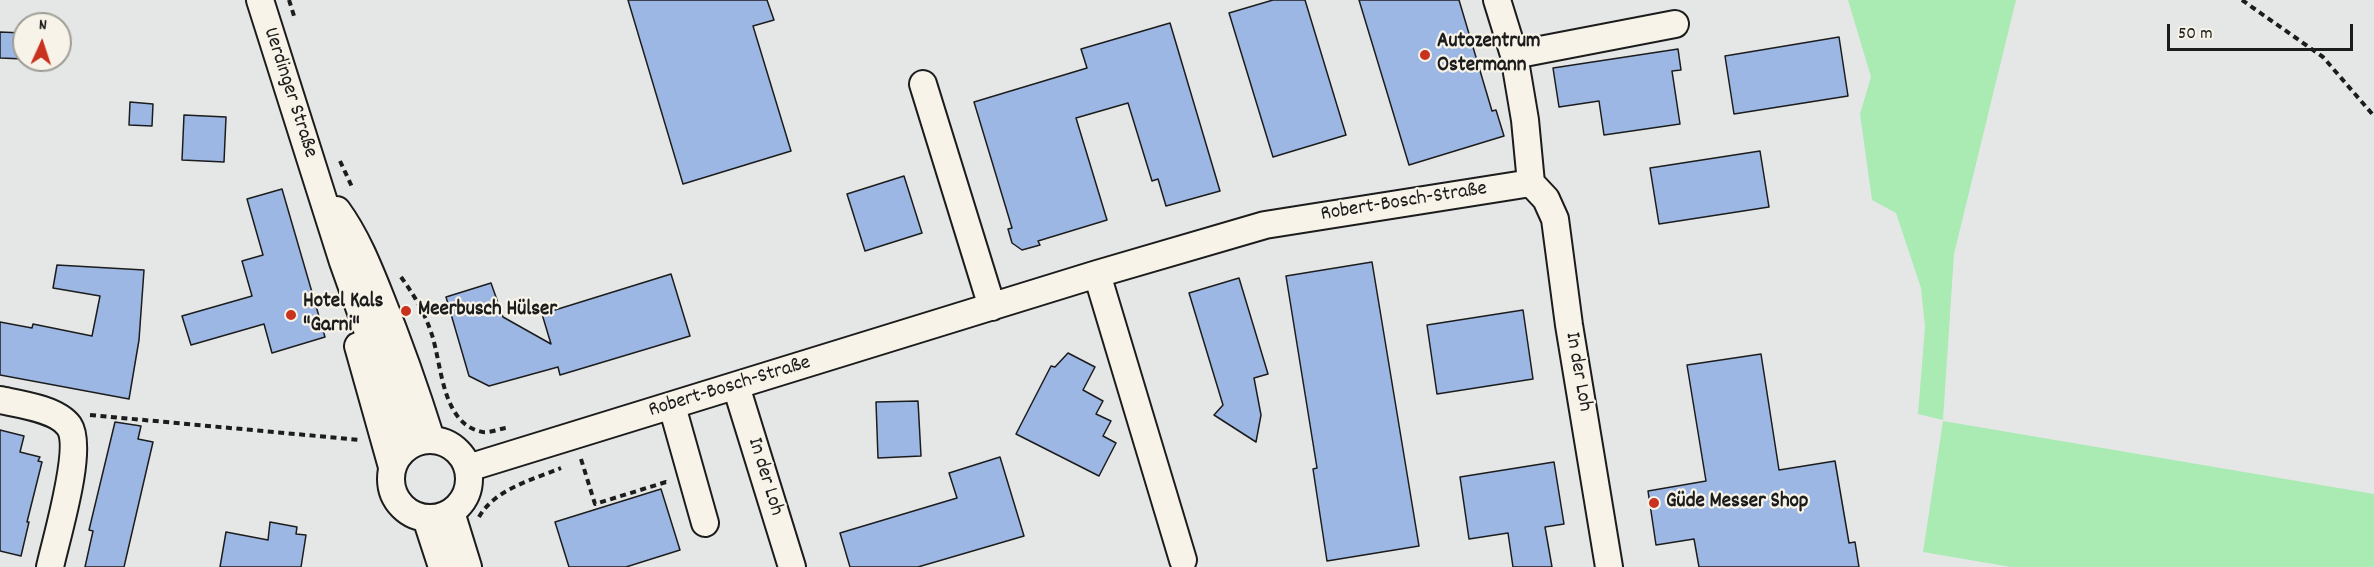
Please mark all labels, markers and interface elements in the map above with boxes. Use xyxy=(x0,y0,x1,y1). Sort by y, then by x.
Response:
north arrow xyxy=(12,12,72,72)
scale bar xyxy=(2170,12,2356,50)
text: N xyxy=(38,14,47,37)
text: 50 m xyxy=(2178,22,2213,47)
street label: Uerdinger Straße xyxy=(256,25,322,161)
place label: Autozentrum Ostermann xyxy=(1437,30,1541,80)
marker: Autozentrum Ostermann xyxy=(1418,48,1432,62)
street label: Robert-Bosch-Straße xyxy=(1319,177,1489,229)
place label: Hotel Kals "Garni" xyxy=(303,290,383,340)
place label: Meerbusch Hülser xyxy=(418,298,557,324)
marker: Meerbusch Hülser xyxy=(399,304,413,318)
marker: Hotel Kals "Garni" xyxy=(284,308,298,322)
street label: In der Loh xyxy=(1558,330,1596,414)
street label: Robert-Bosch-Straße xyxy=(646,351,814,425)
street label: In der Loh xyxy=(740,435,788,519)
place label: Güde Messer Shop xyxy=(1666,490,1809,516)
marker: Güde Messer Shop xyxy=(1647,496,1661,510)

